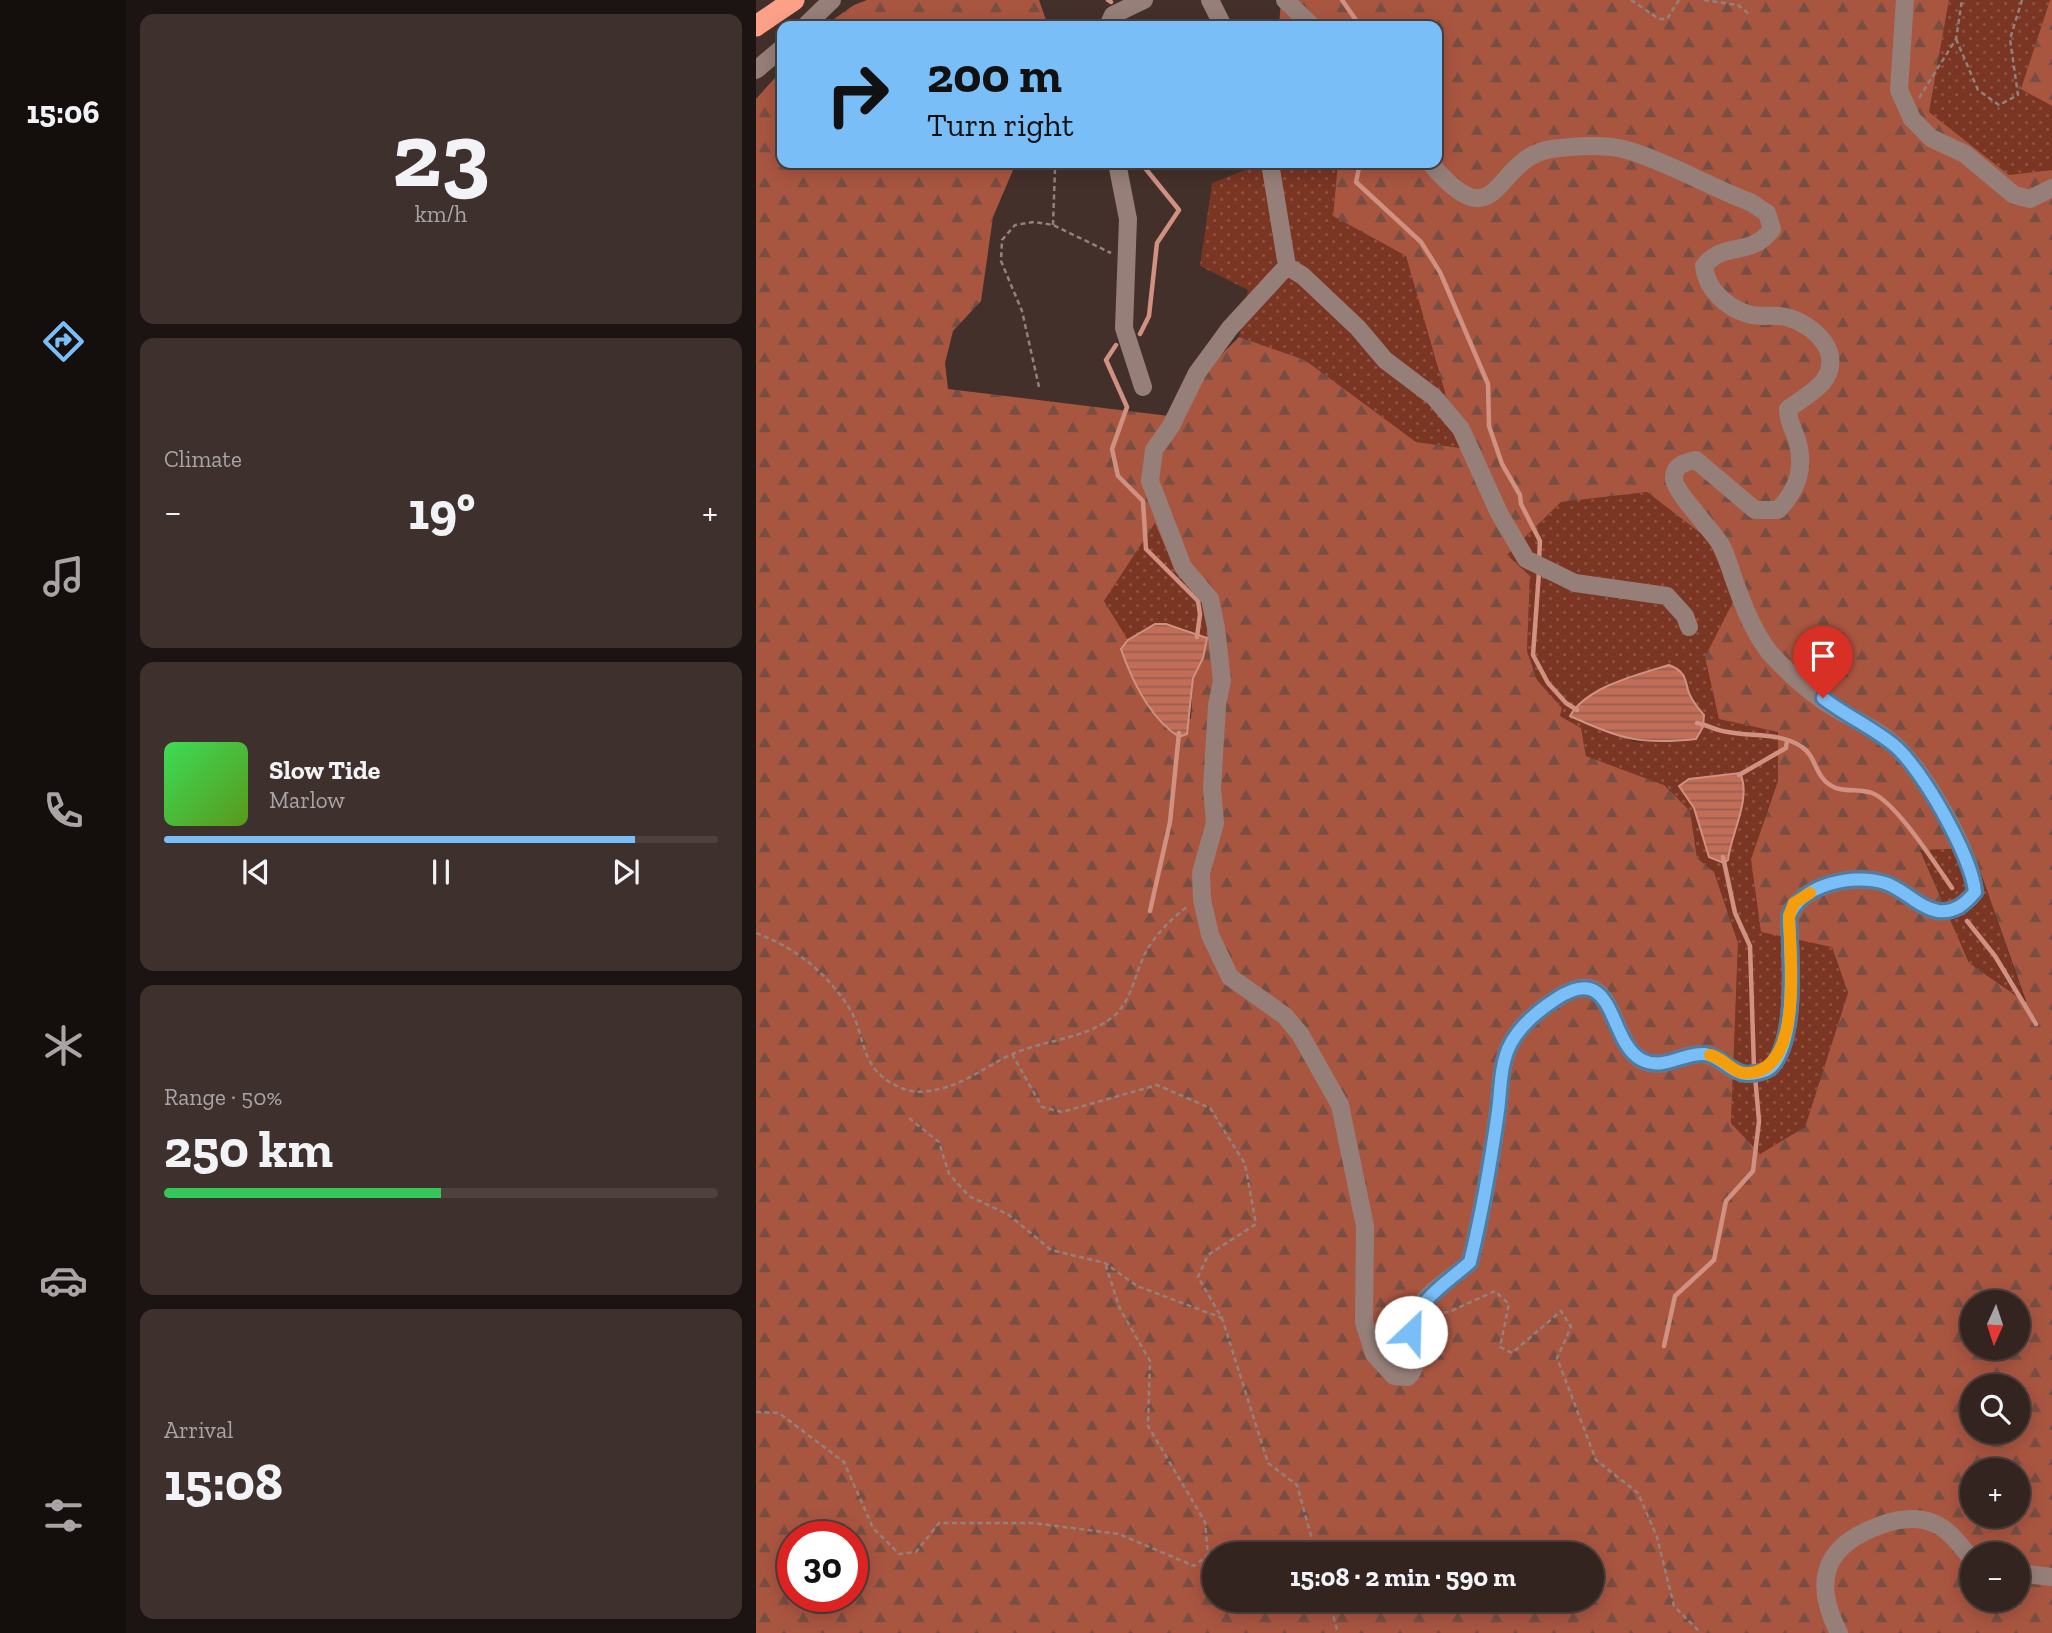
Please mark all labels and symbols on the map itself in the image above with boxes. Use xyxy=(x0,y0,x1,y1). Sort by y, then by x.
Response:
pin xyxy=(1793,626,1853,698)
north arrow xyxy=(1960,1290,2030,1360)
position arrow xyxy=(1374,1295,1448,1369)
speed limit sign: 30 xyxy=(777,1521,868,1612)

